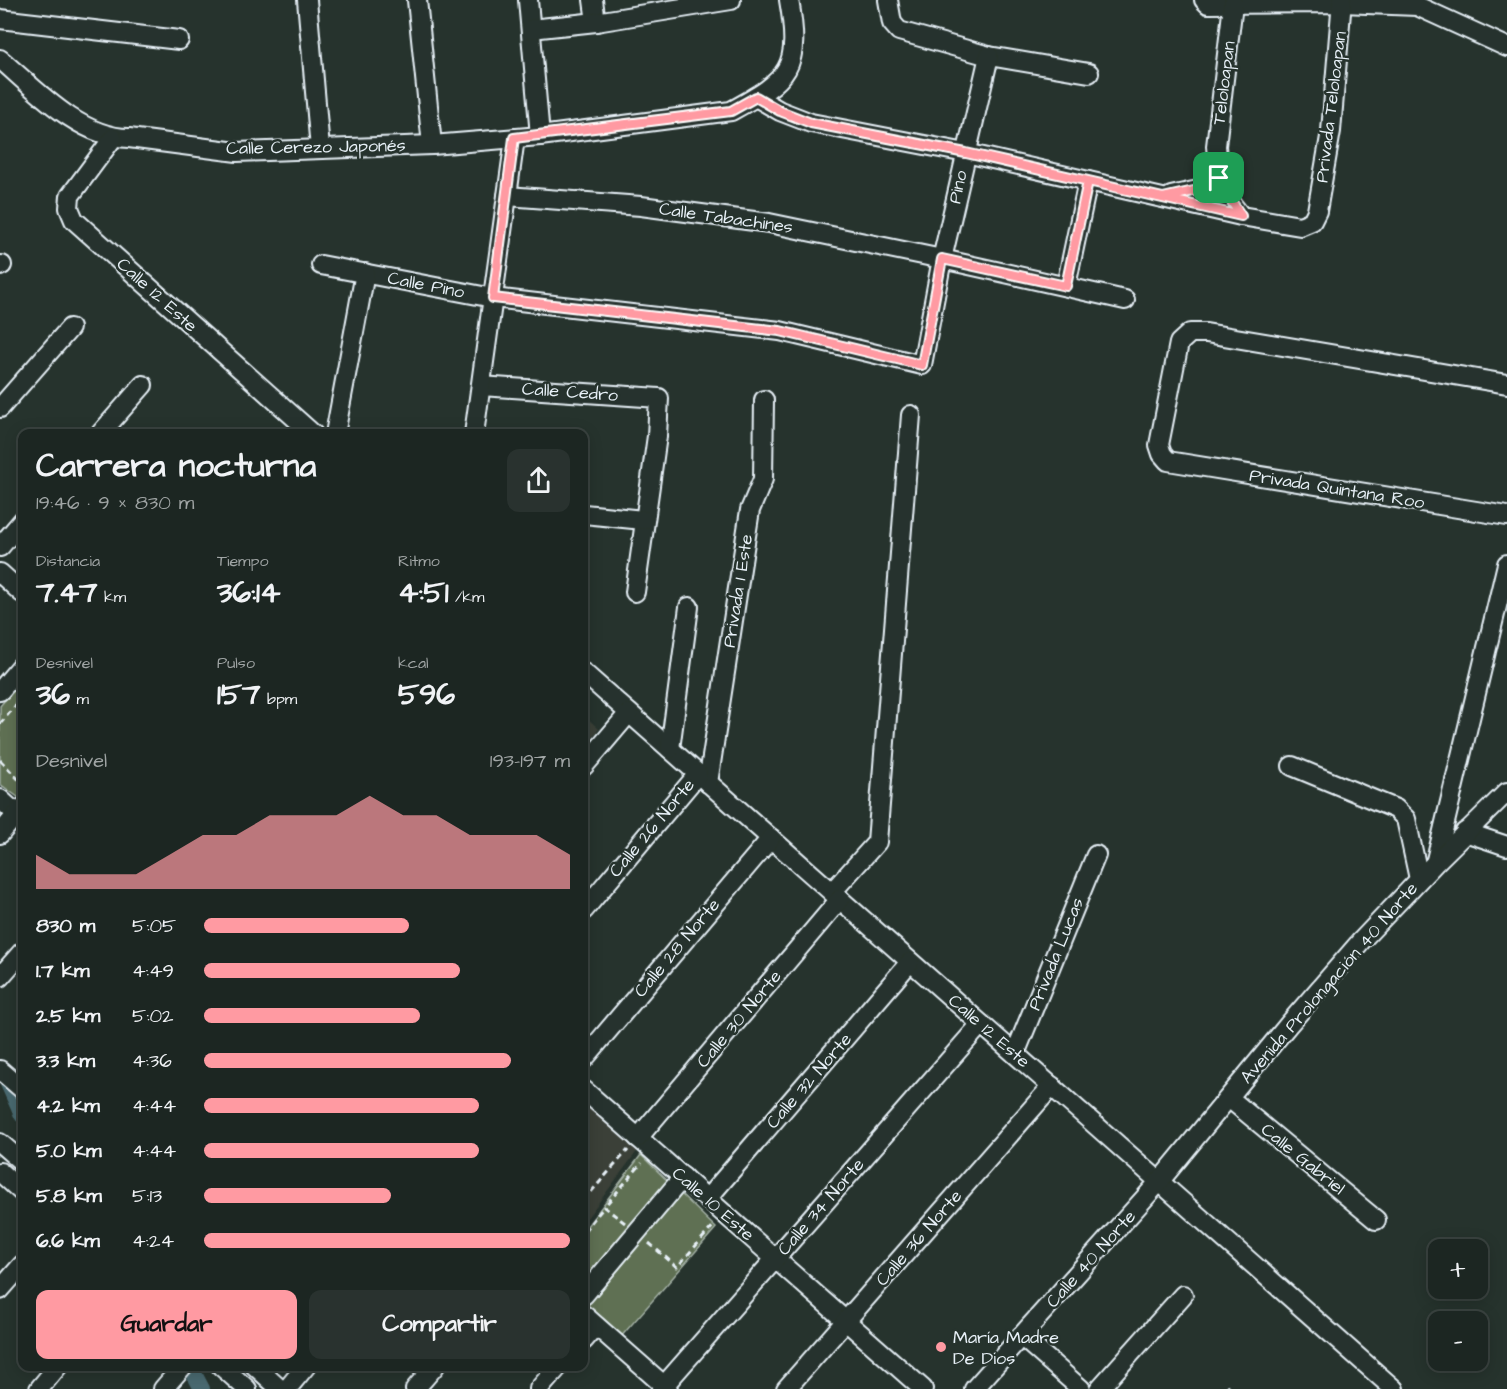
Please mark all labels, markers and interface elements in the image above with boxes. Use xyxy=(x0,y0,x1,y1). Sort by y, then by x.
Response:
street label: Privada Teloloapan xyxy=(1309,30,1353,184)
street label: Teloloapan xyxy=(1206,40,1242,126)
street label: Calle Cerezo Japonés xyxy=(226,133,406,161)
pin xyxy=(1193,152,1244,203)
icon: arrive xyxy=(1202,161,1235,194)
street label: Pino xyxy=(942,168,974,206)
street label: Calle Tabachines xyxy=(657,196,795,240)
street label: Calle 12 Este xyxy=(111,252,203,338)
street label: Calle Pino xyxy=(385,265,467,305)
street label: Calle Cedro xyxy=(521,376,619,408)
text: Carrera nocturna xyxy=(36,443,316,489)
button: share xyxy=(507,449,570,512)
street label: Privada Quintana Roo xyxy=(1248,463,1426,515)
text: 19:46 · 9 × 830 m xyxy=(36,489,194,517)
street label: Privada 1 Este xyxy=(717,532,759,649)
text: Distancia xyxy=(36,550,100,572)
text: Tiempo xyxy=(217,550,268,572)
text: Ritmo xyxy=(398,550,440,572)
text: 7.47 xyxy=(36,572,98,614)
text: 36:14 xyxy=(217,572,280,614)
text: 4:51 xyxy=(398,572,449,614)
text: km xyxy=(98,586,126,608)
text: /km xyxy=(449,586,484,608)
text: Desnivel xyxy=(36,652,93,674)
text: Pulso xyxy=(217,652,255,674)
text: kcal xyxy=(398,652,429,674)
text: 36 xyxy=(36,674,70,716)
text: 157 xyxy=(217,674,261,716)
text: 596 xyxy=(398,674,455,716)
text: m xyxy=(70,688,89,710)
text: bpm xyxy=(261,688,297,710)
text: Desnivel xyxy=(36,747,107,775)
text: 193–197 m xyxy=(490,747,570,775)
street label: Calle 26 Norte xyxy=(603,773,701,883)
street label: Avenida Prolongación 40 Norte xyxy=(1234,877,1424,1090)
street label: Calle 28 Norte xyxy=(628,893,726,1003)
street label: Privada Lucas xyxy=(1022,894,1090,1014)
text: 830 m xyxy=(36,912,95,940)
text: 5:05 xyxy=(132,912,176,940)
text: 1.7 km xyxy=(36,957,90,985)
text: 4:49 xyxy=(132,957,174,985)
street label: Calle 30 Norte xyxy=(691,965,787,1073)
street label: Calle 12 Este xyxy=(943,988,1036,1074)
text: 2.5 km xyxy=(36,1002,100,1030)
text: 5:02 xyxy=(132,1002,174,1030)
street label: Calle 32 Norte xyxy=(760,1027,858,1134)
text: 3.3 km xyxy=(36,1047,95,1075)
text: 4:36 xyxy=(132,1047,172,1075)
text: 4.2 km xyxy=(36,1092,100,1120)
text: 4:44 xyxy=(132,1092,176,1120)
street label: Calle Gabriel xyxy=(1256,1117,1350,1201)
text: 5.0 km xyxy=(36,1137,101,1165)
text: 4:44 xyxy=(132,1137,176,1165)
street label: Calle 34 Norte xyxy=(772,1153,870,1261)
street label: Calle 10 Este xyxy=(666,1161,760,1247)
text: 5.8 km xyxy=(36,1182,102,1210)
text: 5:13 xyxy=(132,1182,162,1210)
street label: Calle 36 Norte xyxy=(870,1184,968,1292)
street label: Calle 40 Norte xyxy=(1040,1204,1142,1313)
text: 6.6 km xyxy=(36,1227,100,1255)
text: 4:24 xyxy=(132,1227,174,1255)
map controls xyxy=(1428,1239,1488,1371)
button: + xyxy=(1428,1239,1488,1299)
button: Guardar xyxy=(36,1290,297,1359)
button: Compartir xyxy=(309,1290,570,1359)
button: − xyxy=(1428,1311,1488,1371)
place label: María Madre De Dios xyxy=(953,1325,1059,1371)
marker: María Madre De Dios xyxy=(934,1340,948,1354)

